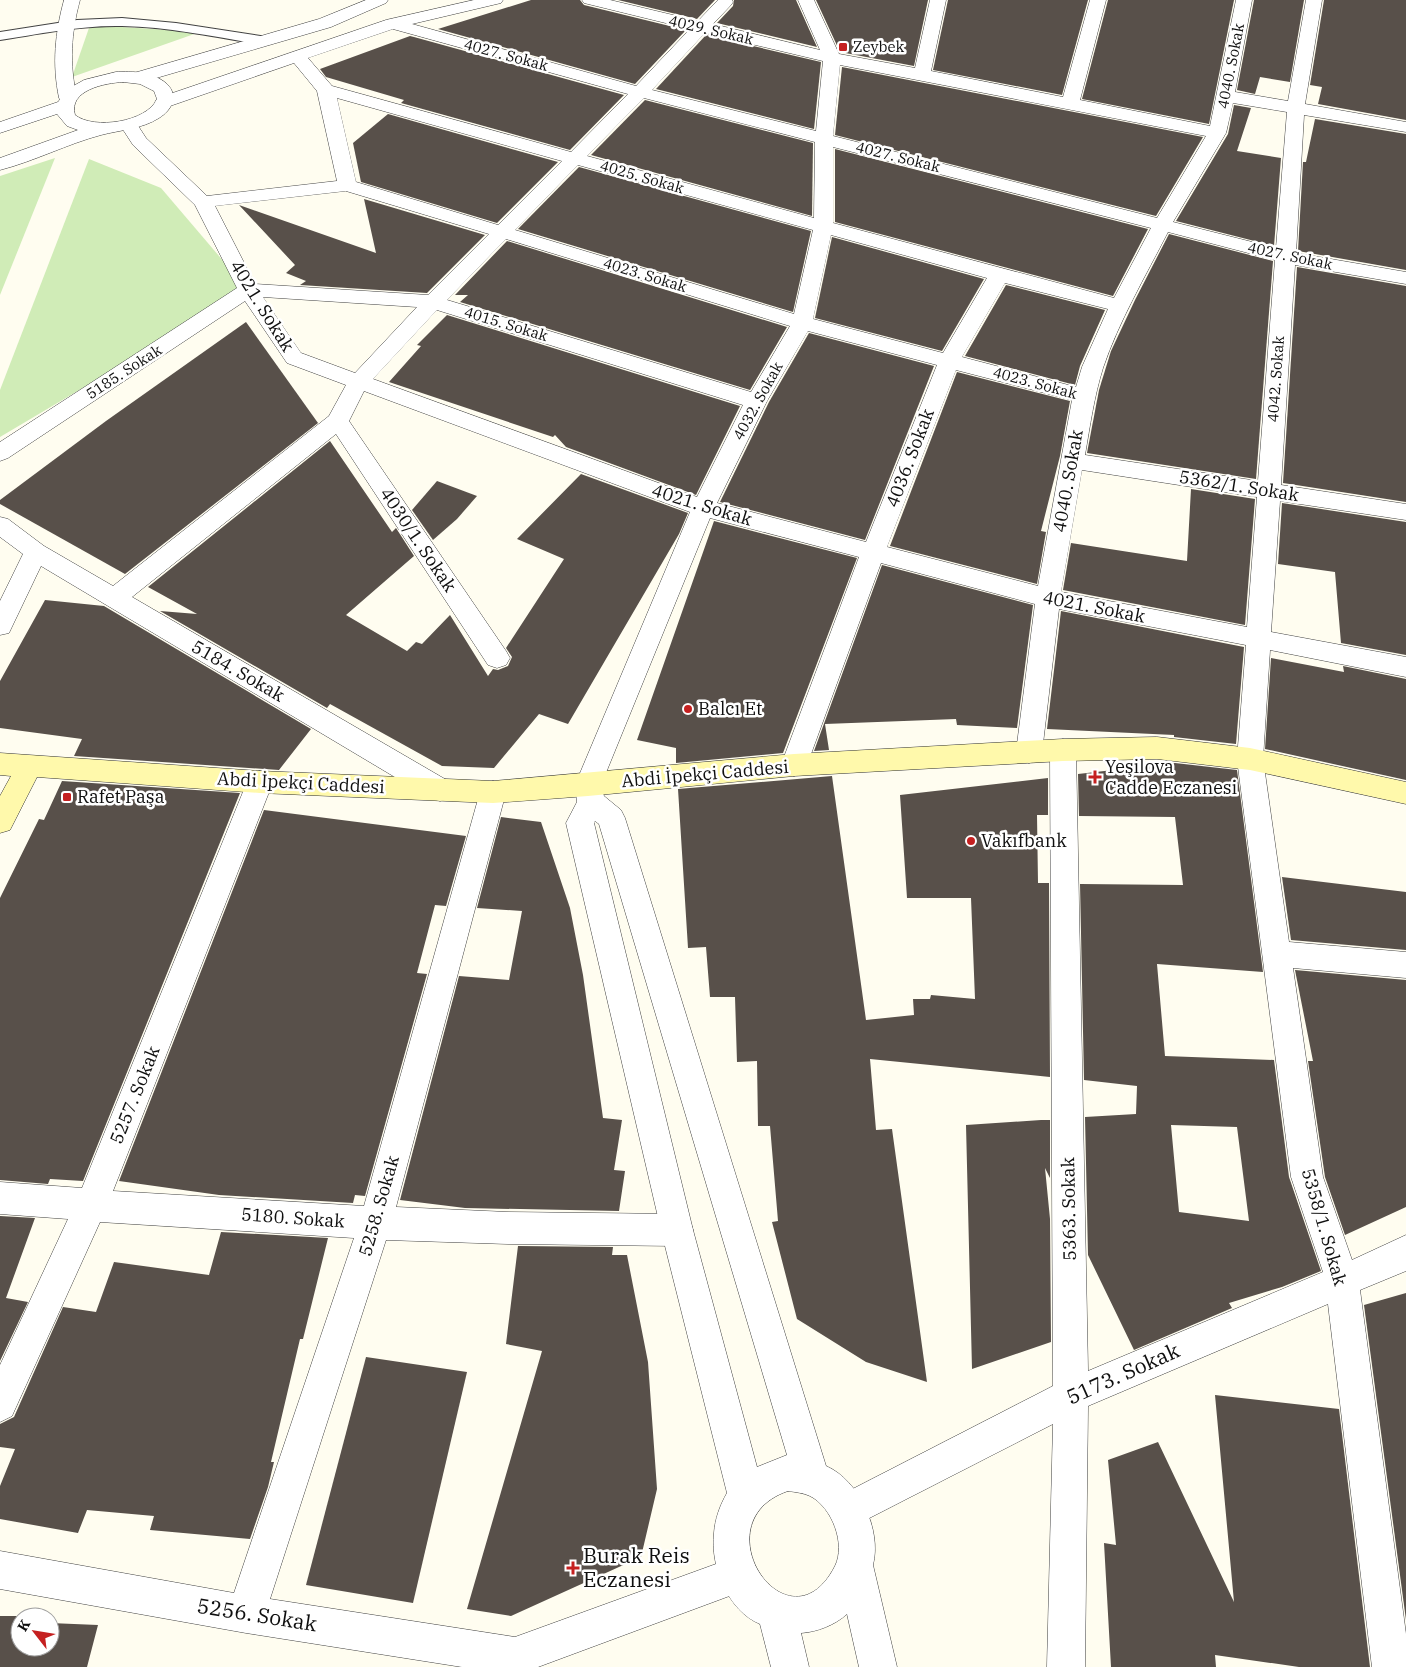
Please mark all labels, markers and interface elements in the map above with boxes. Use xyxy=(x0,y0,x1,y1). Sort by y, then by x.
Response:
street label: 4029. Sokak xyxy=(667,11,756,49)
street label: 4040. Sokak xyxy=(1213,21,1248,110)
street label: 4027. Sokak xyxy=(462,34,551,75)
place label: Zeybek xyxy=(853,37,905,56)
marker: Zeybek xyxy=(837,41,849,53)
street label: 4027. Sokak xyxy=(854,137,943,176)
street label: 4025. Sokak xyxy=(598,155,687,198)
street label: 4027. Sokak xyxy=(1246,237,1335,274)
street label: 4023. Sokak xyxy=(601,253,690,296)
street label: 4021. Sokak xyxy=(225,256,300,356)
street label: 4015. Sokak xyxy=(462,302,551,345)
street label: 4042. Sokak xyxy=(1263,335,1288,423)
street label: 5185. Sokak xyxy=(82,340,165,403)
street label: 4032. Sokak xyxy=(728,358,787,443)
street label: 4023. Sokak xyxy=(991,362,1080,403)
street label: 4036. Sokak xyxy=(880,405,939,510)
street label: 4040. Sokak xyxy=(1047,427,1088,534)
street label: 5362/1. Sokak xyxy=(1177,465,1301,506)
street label: 4021. Sokak xyxy=(649,478,756,531)
street label: 4030/1. Sokak xyxy=(375,483,462,597)
street label: 4021. Sokak xyxy=(1041,585,1148,628)
street label: 5184. Sokak xyxy=(188,635,289,707)
place label: Balcı Et xyxy=(698,697,762,720)
marker: Balcı Et xyxy=(682,703,694,715)
street label: Abdi İpekçi Caddesi xyxy=(620,755,790,792)
place label: Yeşilova Cadde Eczanesi xyxy=(1105,755,1238,799)
street label: Abdi İpekçi Caddesi xyxy=(217,767,386,798)
marker: Yeşilova Cadde Eczanesi xyxy=(1089,771,1101,783)
place label: Rafet Paşa xyxy=(77,785,165,808)
marker: Rafet Paşa xyxy=(61,791,73,803)
place label: Vakıfbank xyxy=(981,829,1067,852)
marker: Vakıfbank xyxy=(965,835,977,847)
street label: 5257. Sokak xyxy=(104,1042,165,1147)
street label: 5258. Sokak xyxy=(353,1152,404,1259)
street label: 5363. Sokak xyxy=(1056,1156,1081,1261)
street label: 5358/1. Sokak xyxy=(1297,1165,1352,1289)
street label: 5180. Sokak xyxy=(240,1202,346,1233)
street label: 5173. Sokak xyxy=(1062,1335,1184,1411)
place label: Burak Reis Eczanesi xyxy=(583,1541,690,1593)
marker: Burak Reis Eczanesi xyxy=(567,1562,579,1574)
street label: 5256. Sokak xyxy=(195,1591,320,1637)
north arrow xyxy=(10,1607,60,1657)
text: K xyxy=(13,1616,34,1635)

